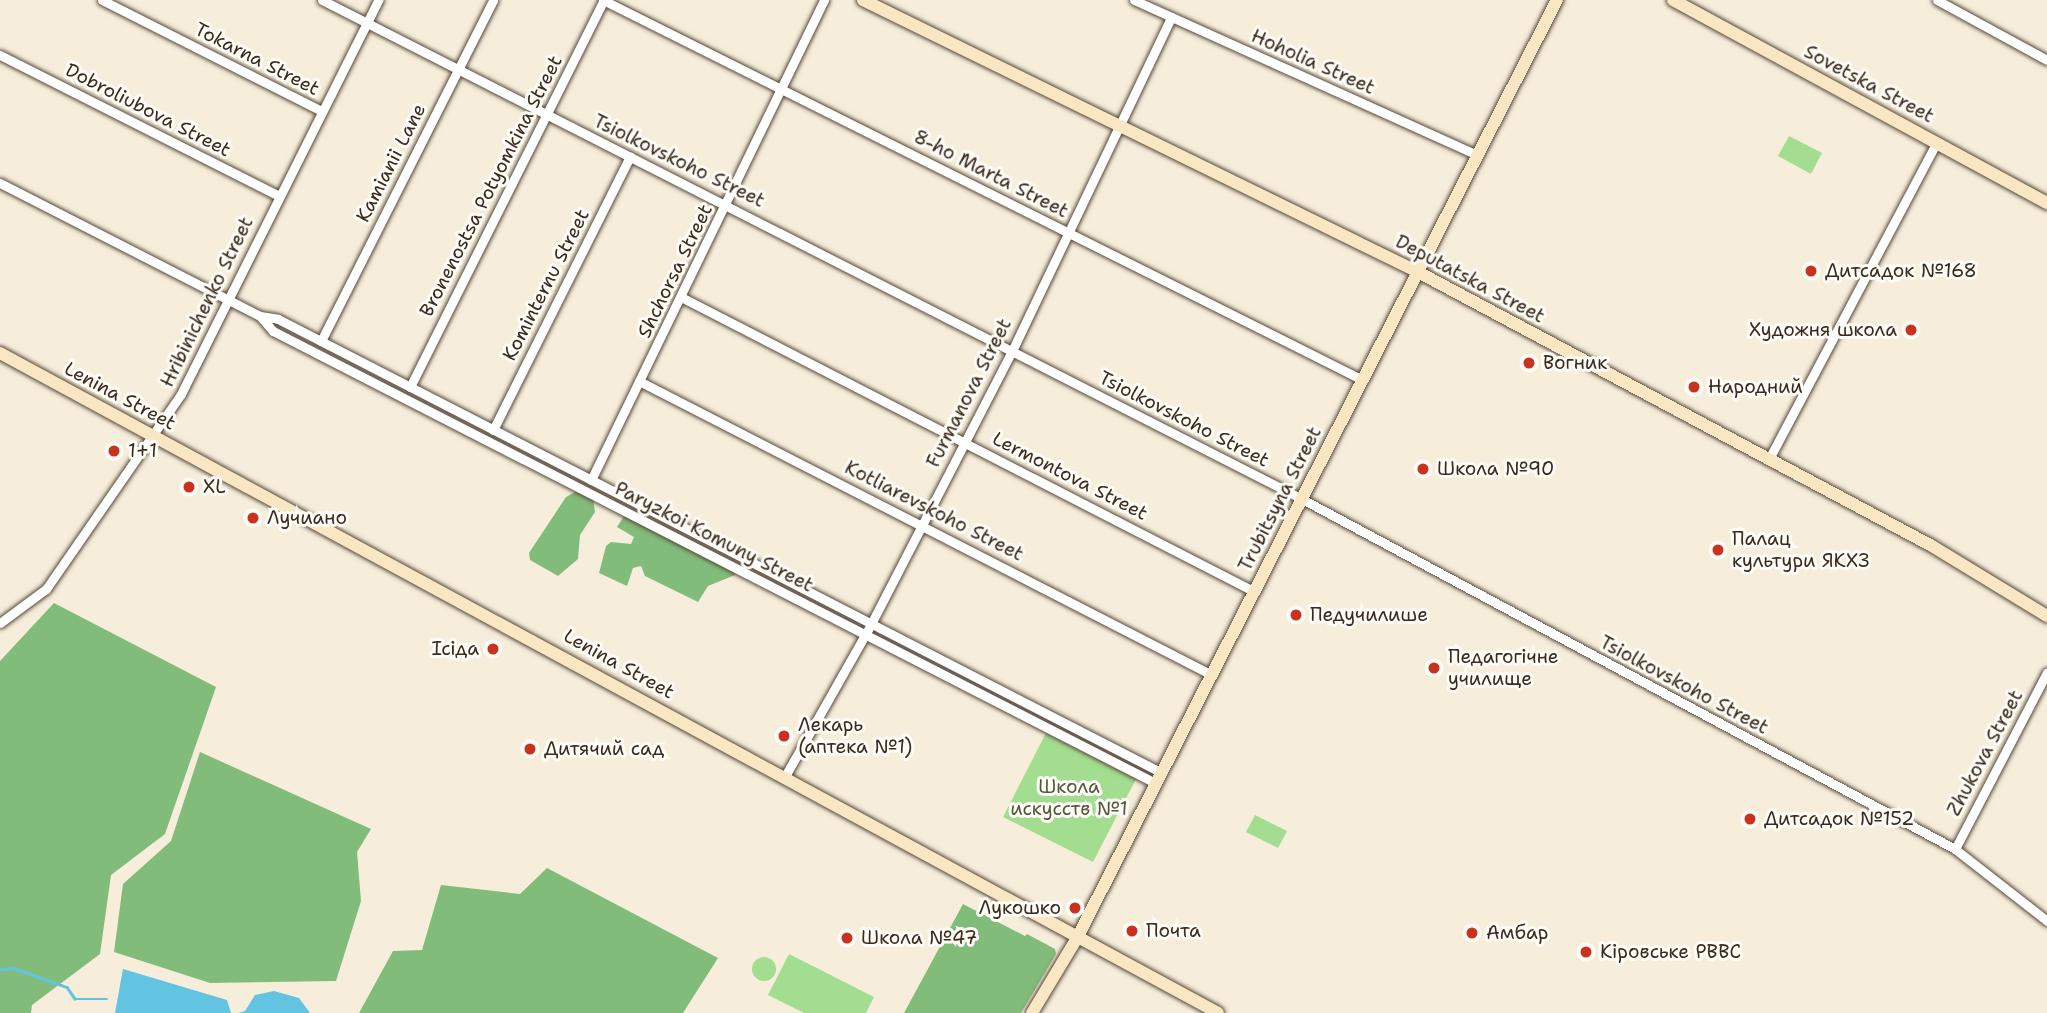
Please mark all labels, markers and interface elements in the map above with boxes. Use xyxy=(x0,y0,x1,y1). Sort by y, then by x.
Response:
street label: Tokarna Street xyxy=(191,18,323,100)
street label: Hoholia Street xyxy=(1248,25,1378,99)
street label: Sovetska Street xyxy=(1800,40,1938,128)
street label: Bronenostsa Potyomkina Street xyxy=(415,52,567,320)
street label: Dobroliubova Street xyxy=(62,58,234,162)
street label: Kamianii Lane xyxy=(351,100,431,226)
street label: Tsiolkovskoho Street xyxy=(590,110,768,212)
street label: 8-ho Marta Street xyxy=(910,125,1072,223)
street label: Shchorsa Street xyxy=(633,201,717,341)
street label: Kominternu Street xyxy=(498,205,594,365)
street label: Hribinichenko Street xyxy=(156,213,258,391)
street label: Deputatska Street xyxy=(1391,230,1549,328)
place label: Дитсадок №168 xyxy=(1825,260,1977,282)
marker: Дитсадок №168 xyxy=(1803,263,1819,279)
street label: Furmanova Street xyxy=(922,315,1016,471)
place label: Художня школа xyxy=(1749,319,1897,341)
marker: Художня школа xyxy=(1903,322,1919,338)
place label: Вогник xyxy=(1543,352,1607,374)
marker: Вогник xyxy=(1521,355,1537,371)
street label: Lenina Street xyxy=(60,357,180,435)
street label: Tsiolkovskoho Street xyxy=(1095,366,1273,472)
place label: Народний xyxy=(1708,376,1803,398)
marker: Народний xyxy=(1686,379,1702,395)
street label: Trubitsyna Street xyxy=(1234,423,1326,575)
street label: Lermontova Street xyxy=(989,427,1151,525)
place label: 1+1 xyxy=(128,440,157,462)
marker: 1+1 xyxy=(106,443,122,459)
street label: Kotliarevskoho Street xyxy=(841,456,1027,566)
place label: Школа №90 xyxy=(1437,458,1554,480)
marker: Школа №90 xyxy=(1415,461,1431,477)
place label: XL xyxy=(203,476,226,498)
street label: Paryzkoi Komuny Street xyxy=(611,477,817,597)
marker: XL xyxy=(181,479,197,495)
place label: Лучиано xyxy=(267,507,347,529)
marker: Лучиано xyxy=(245,510,261,526)
place label: Палац культури ЯКХЗ xyxy=(1732,528,1870,572)
marker: Палац культури ЯКХЗ xyxy=(1710,542,1726,558)
place label: Педучилише xyxy=(1310,604,1428,626)
marker: Педучилише xyxy=(1288,607,1304,623)
street label: Lenina Street xyxy=(560,624,678,704)
street label: Tsiolkovskoho Street xyxy=(1596,631,1772,739)
place label: Ісіда xyxy=(432,638,479,660)
marker: Ісіда xyxy=(485,641,501,657)
place label: Педагогічне училище xyxy=(1448,646,1559,690)
marker: Педагогічне училище xyxy=(1426,660,1442,676)
street label: Zhukova Street xyxy=(1942,686,2028,820)
place label: Лекарь (аптека №1) xyxy=(798,714,913,758)
marker: Лекарь (аптека №1) xyxy=(776,728,792,744)
place label: Дитячий сад xyxy=(544,738,664,760)
marker: Дитячий сад xyxy=(522,741,538,757)
park label: Школа искусств №1 xyxy=(1010,776,1128,820)
place label: Дитсадок №152 xyxy=(1764,808,1914,830)
marker: Дитсадок №152 xyxy=(1742,811,1758,827)
place label: Лукошко xyxy=(979,897,1061,919)
marker: Лукошко xyxy=(1067,900,1083,916)
place label: Почта xyxy=(1146,920,1201,942)
place label: Амбар xyxy=(1486,922,1549,944)
marker: Почта xyxy=(1124,923,1140,939)
marker: Амбар xyxy=(1464,925,1480,941)
place label: Школа №47 xyxy=(861,927,977,949)
marker: Школа №47 xyxy=(839,930,855,946)
place label: Кіровське РВВС xyxy=(1600,941,1741,963)
marker: Кіровське РВВС xyxy=(1578,944,1594,960)

